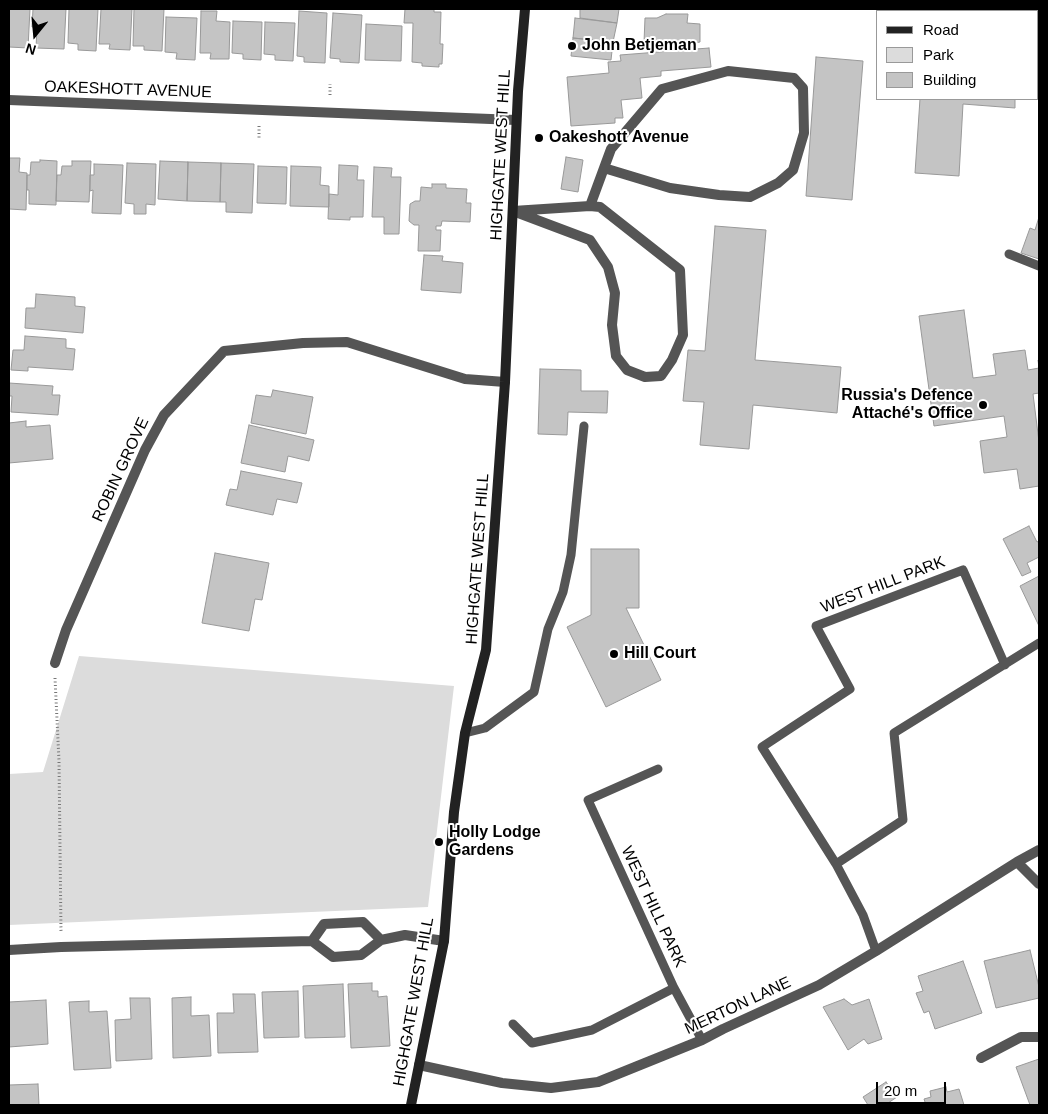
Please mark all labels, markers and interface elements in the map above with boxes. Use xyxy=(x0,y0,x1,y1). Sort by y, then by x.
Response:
north arrow xyxy=(10,10,60,60)
legend xyxy=(876,10,1038,100)
text: Road xyxy=(923,21,959,38)
place label: John Betjeman xyxy=(582,36,697,56)
text: N xyxy=(23,40,38,58)
marker: John Betjeman xyxy=(566,40,578,52)
text: Park xyxy=(923,46,954,63)
street label: HIGHGATE WEST HILL xyxy=(487,69,515,241)
text: Building xyxy=(923,71,976,88)
street label: OAKESHOTT AVENUE xyxy=(44,77,212,103)
place label: Oakeshott Avenue xyxy=(549,128,689,148)
marker: Oakeshott Avenue xyxy=(533,132,545,144)
place label: Russia's Defence Attaché's Office xyxy=(841,386,973,424)
marker: Russia's Defence Attaché's Office xyxy=(977,399,989,411)
street label: ROBIN GROVE xyxy=(88,415,154,525)
street label: HIGHGATE WEST HILL xyxy=(462,473,494,645)
street label: WEST HILL PARK xyxy=(818,553,948,617)
place label: Hill Court xyxy=(624,644,696,664)
marker: Hill Court xyxy=(608,648,620,660)
place label: Holly Lodge Gardens xyxy=(449,823,541,861)
marker: Holly Lodge Gardens xyxy=(433,836,445,848)
street label: WEST HILL PARK xyxy=(617,843,689,971)
street label: HIGHGATE WEST HILL xyxy=(390,916,438,1088)
street label: MERTON LANE xyxy=(682,973,794,1039)
scale bar xyxy=(878,1072,948,1104)
text: 20 m xyxy=(884,1082,917,1099)

